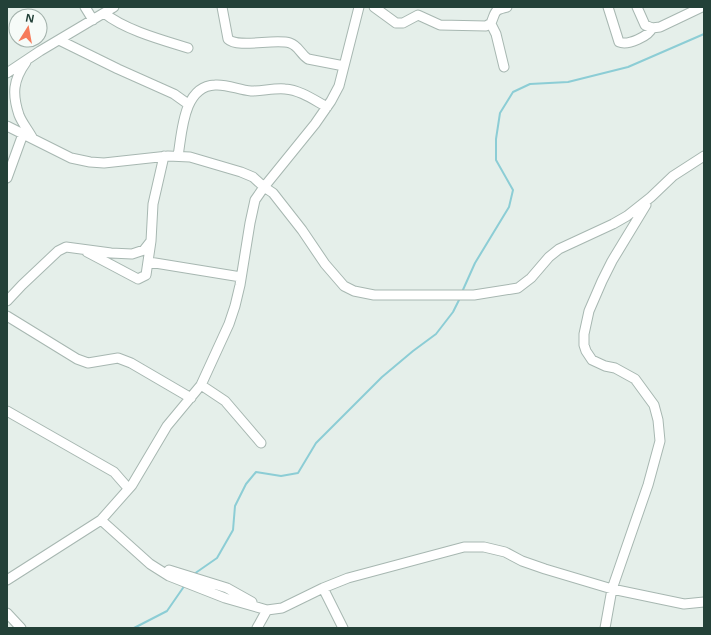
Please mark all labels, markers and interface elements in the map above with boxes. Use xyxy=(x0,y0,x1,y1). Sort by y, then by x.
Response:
north arrow xyxy=(8,8,48,48)
text: N xyxy=(24,9,36,26)

